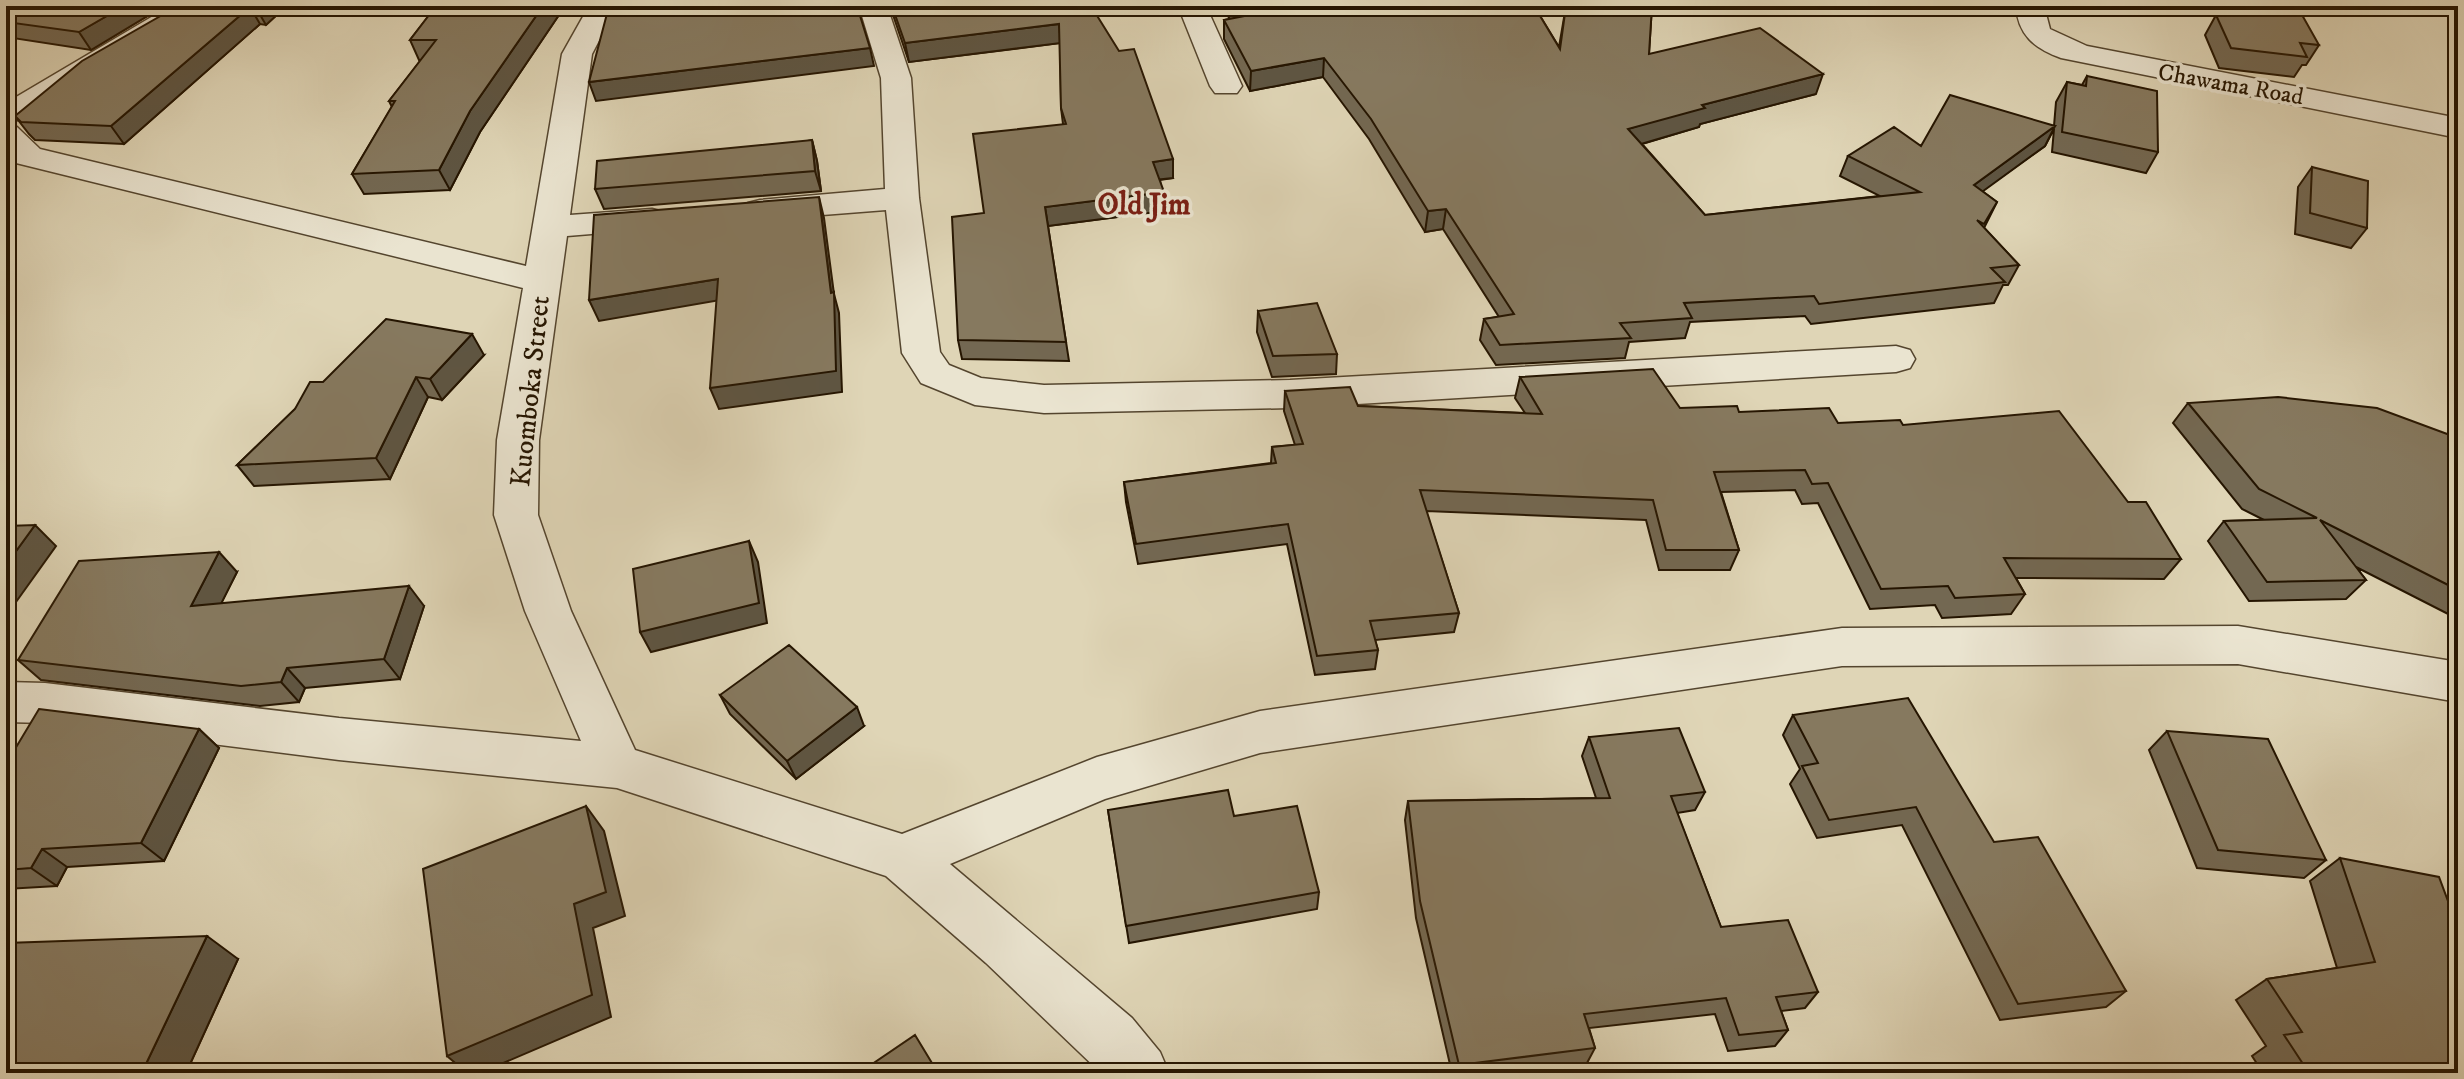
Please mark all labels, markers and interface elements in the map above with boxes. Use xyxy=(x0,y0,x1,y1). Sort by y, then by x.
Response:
street label: Chawama Road xyxy=(2156,57,2306,113)
district label: Old Jim xyxy=(1097,187,1191,224)
street label: Kuomboka Street xyxy=(503,294,558,489)

